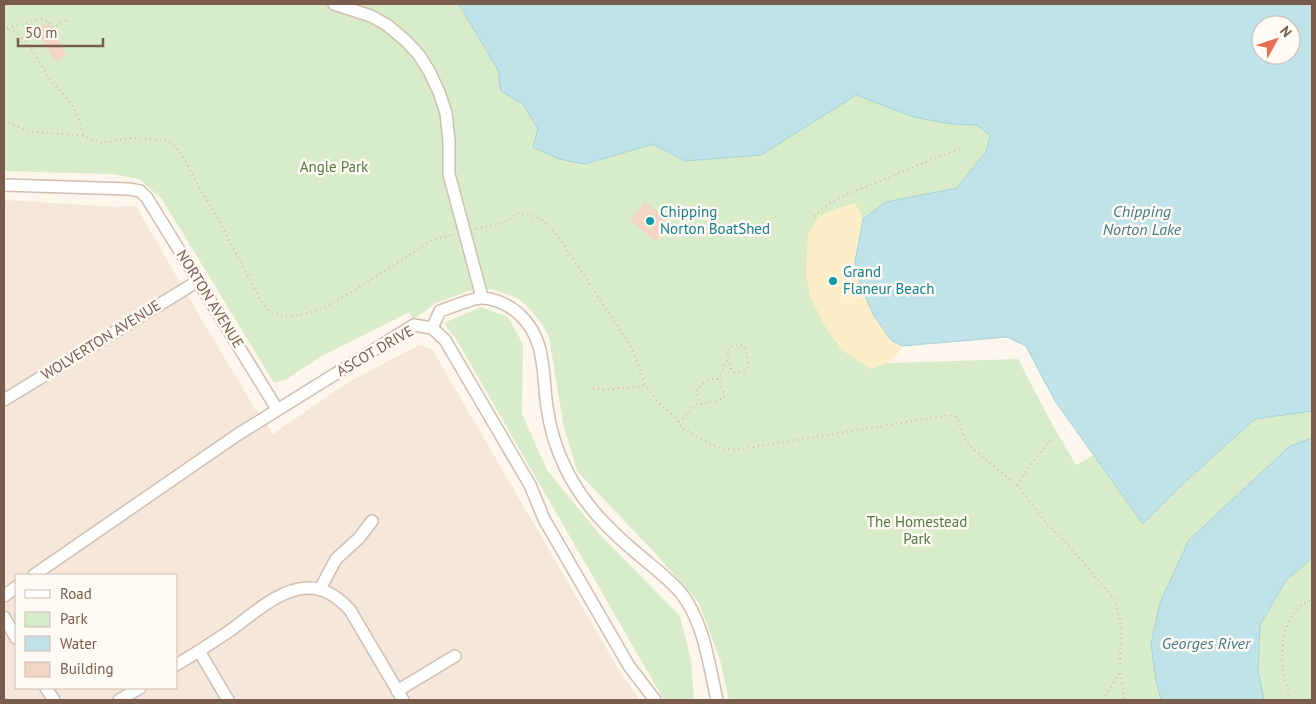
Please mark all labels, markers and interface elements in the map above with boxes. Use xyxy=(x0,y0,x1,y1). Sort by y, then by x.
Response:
scale bar xyxy=(18,15,102,47)
north arrow xyxy=(1251,15,1301,65)
text: N xyxy=(1276,22,1296,41)
text: 50 m xyxy=(25,23,58,42)
park label: Angle Park xyxy=(300,157,369,176)
water label: Chipping Norton Lake xyxy=(1103,201,1182,239)
place label: Chipping Norton BoatShed xyxy=(660,202,770,238)
marker: Chipping Norton BoatShed xyxy=(644,215,656,227)
street label: NORTON AVENUE xyxy=(173,246,248,351)
place label: Grand Flaneur Beach xyxy=(843,262,934,298)
marker: Grand Flaneur Beach xyxy=(827,275,839,287)
street label: WOLVERTON AVENUE xyxy=(38,295,164,384)
street label: ASCOT DRIVE xyxy=(333,321,417,380)
park label: The Homestead Park xyxy=(867,512,967,548)
legend xyxy=(15,574,178,689)
text: Road xyxy=(60,584,92,603)
text: Park xyxy=(60,609,88,628)
water label: Georges River xyxy=(1162,633,1252,653)
text: Water xyxy=(60,634,97,653)
text: Building xyxy=(60,659,114,678)

